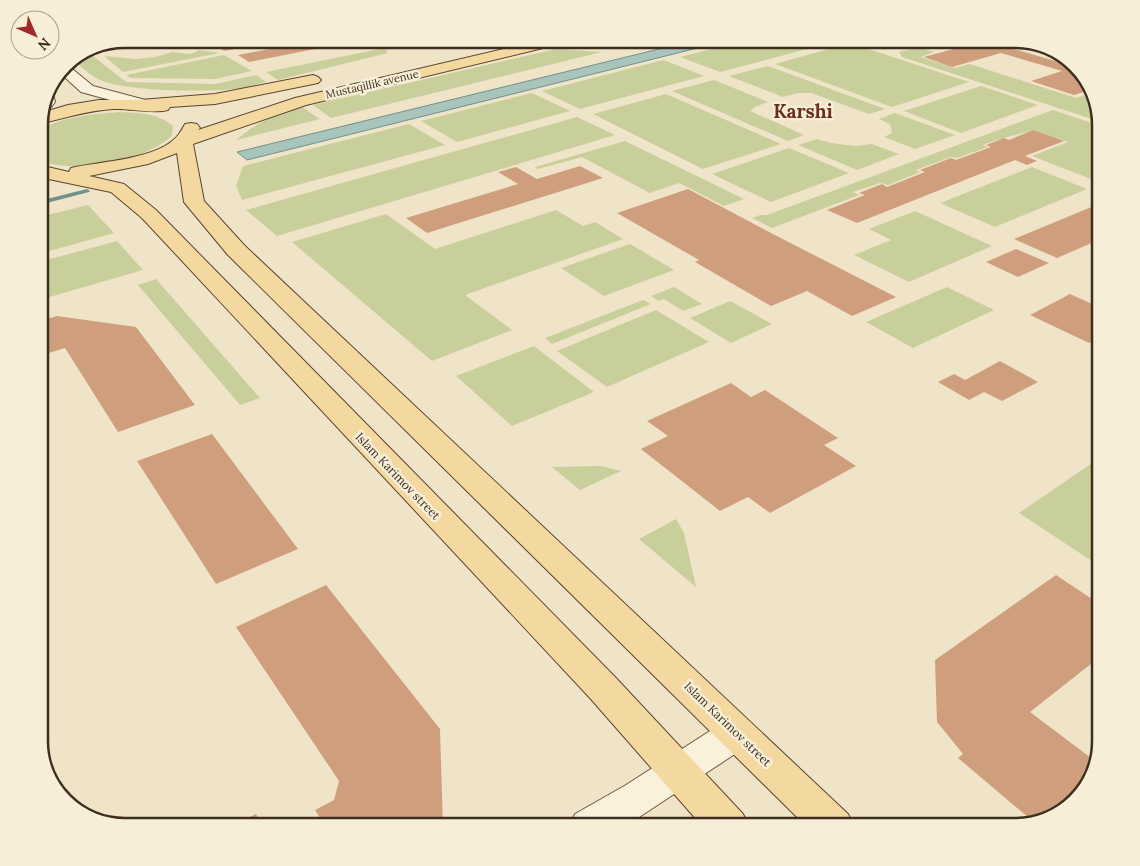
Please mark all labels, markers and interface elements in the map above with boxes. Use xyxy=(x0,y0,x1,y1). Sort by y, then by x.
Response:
north arrow xyxy=(10,10,60,60)
text: N xyxy=(34,34,54,55)
street label: Mustaqillik avenue xyxy=(324,66,420,102)
district label: Karshi xyxy=(773,99,833,123)
street label: Islam Karimov street xyxy=(352,429,444,523)
street label: Islam Karimov street xyxy=(681,678,775,770)

